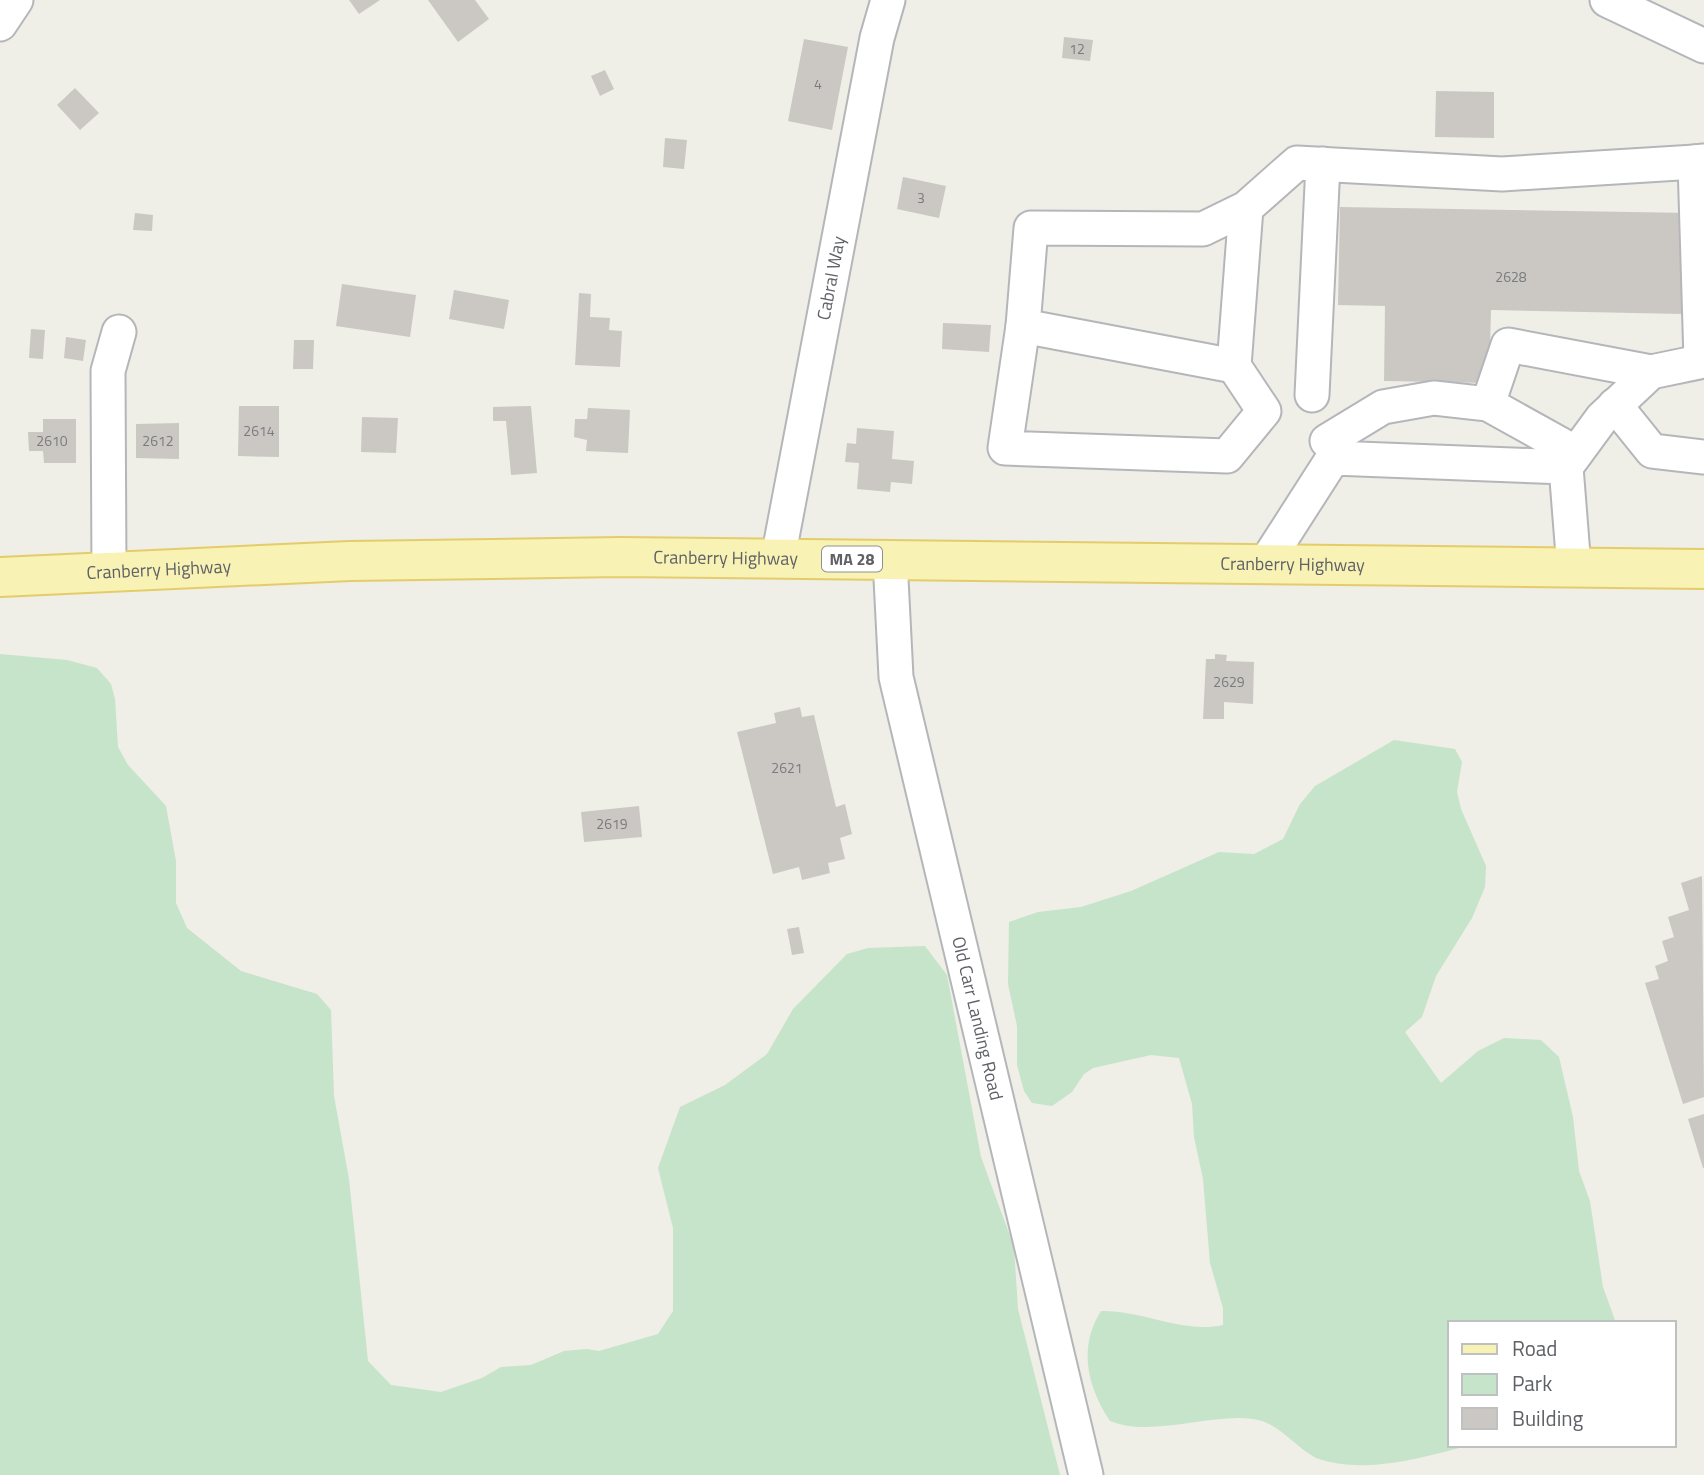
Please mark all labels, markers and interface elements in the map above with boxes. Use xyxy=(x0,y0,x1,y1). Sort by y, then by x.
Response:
house number: 12 xyxy=(1069,38,1085,59)
house number: 4 xyxy=(814,73,822,94)
house number: 3 xyxy=(917,187,925,208)
street label: Cabral Way xyxy=(810,233,852,322)
house number: 2628 xyxy=(1495,266,1527,287)
house number: 2614 xyxy=(243,420,275,441)
house number: 2610 xyxy=(36,430,68,451)
house number: 2612 xyxy=(142,430,174,451)
street label: Cranberry Highway xyxy=(653,543,798,572)
road number: MA 28 xyxy=(822,546,882,572)
street label: Cranberry Highway xyxy=(1220,550,1365,578)
street label: Cranberry Highway xyxy=(86,552,232,586)
house number: 2629 xyxy=(1213,671,1245,692)
house number: 2621 xyxy=(771,757,803,778)
house number: 2619 xyxy=(596,813,628,834)
street label: Old Carr Landing Road xyxy=(945,934,1010,1103)
legend xyxy=(1448,1321,1676,1447)
text: Road xyxy=(1512,1332,1557,1364)
text: Park xyxy=(1512,1367,1552,1399)
text: Building xyxy=(1512,1402,1584,1434)

